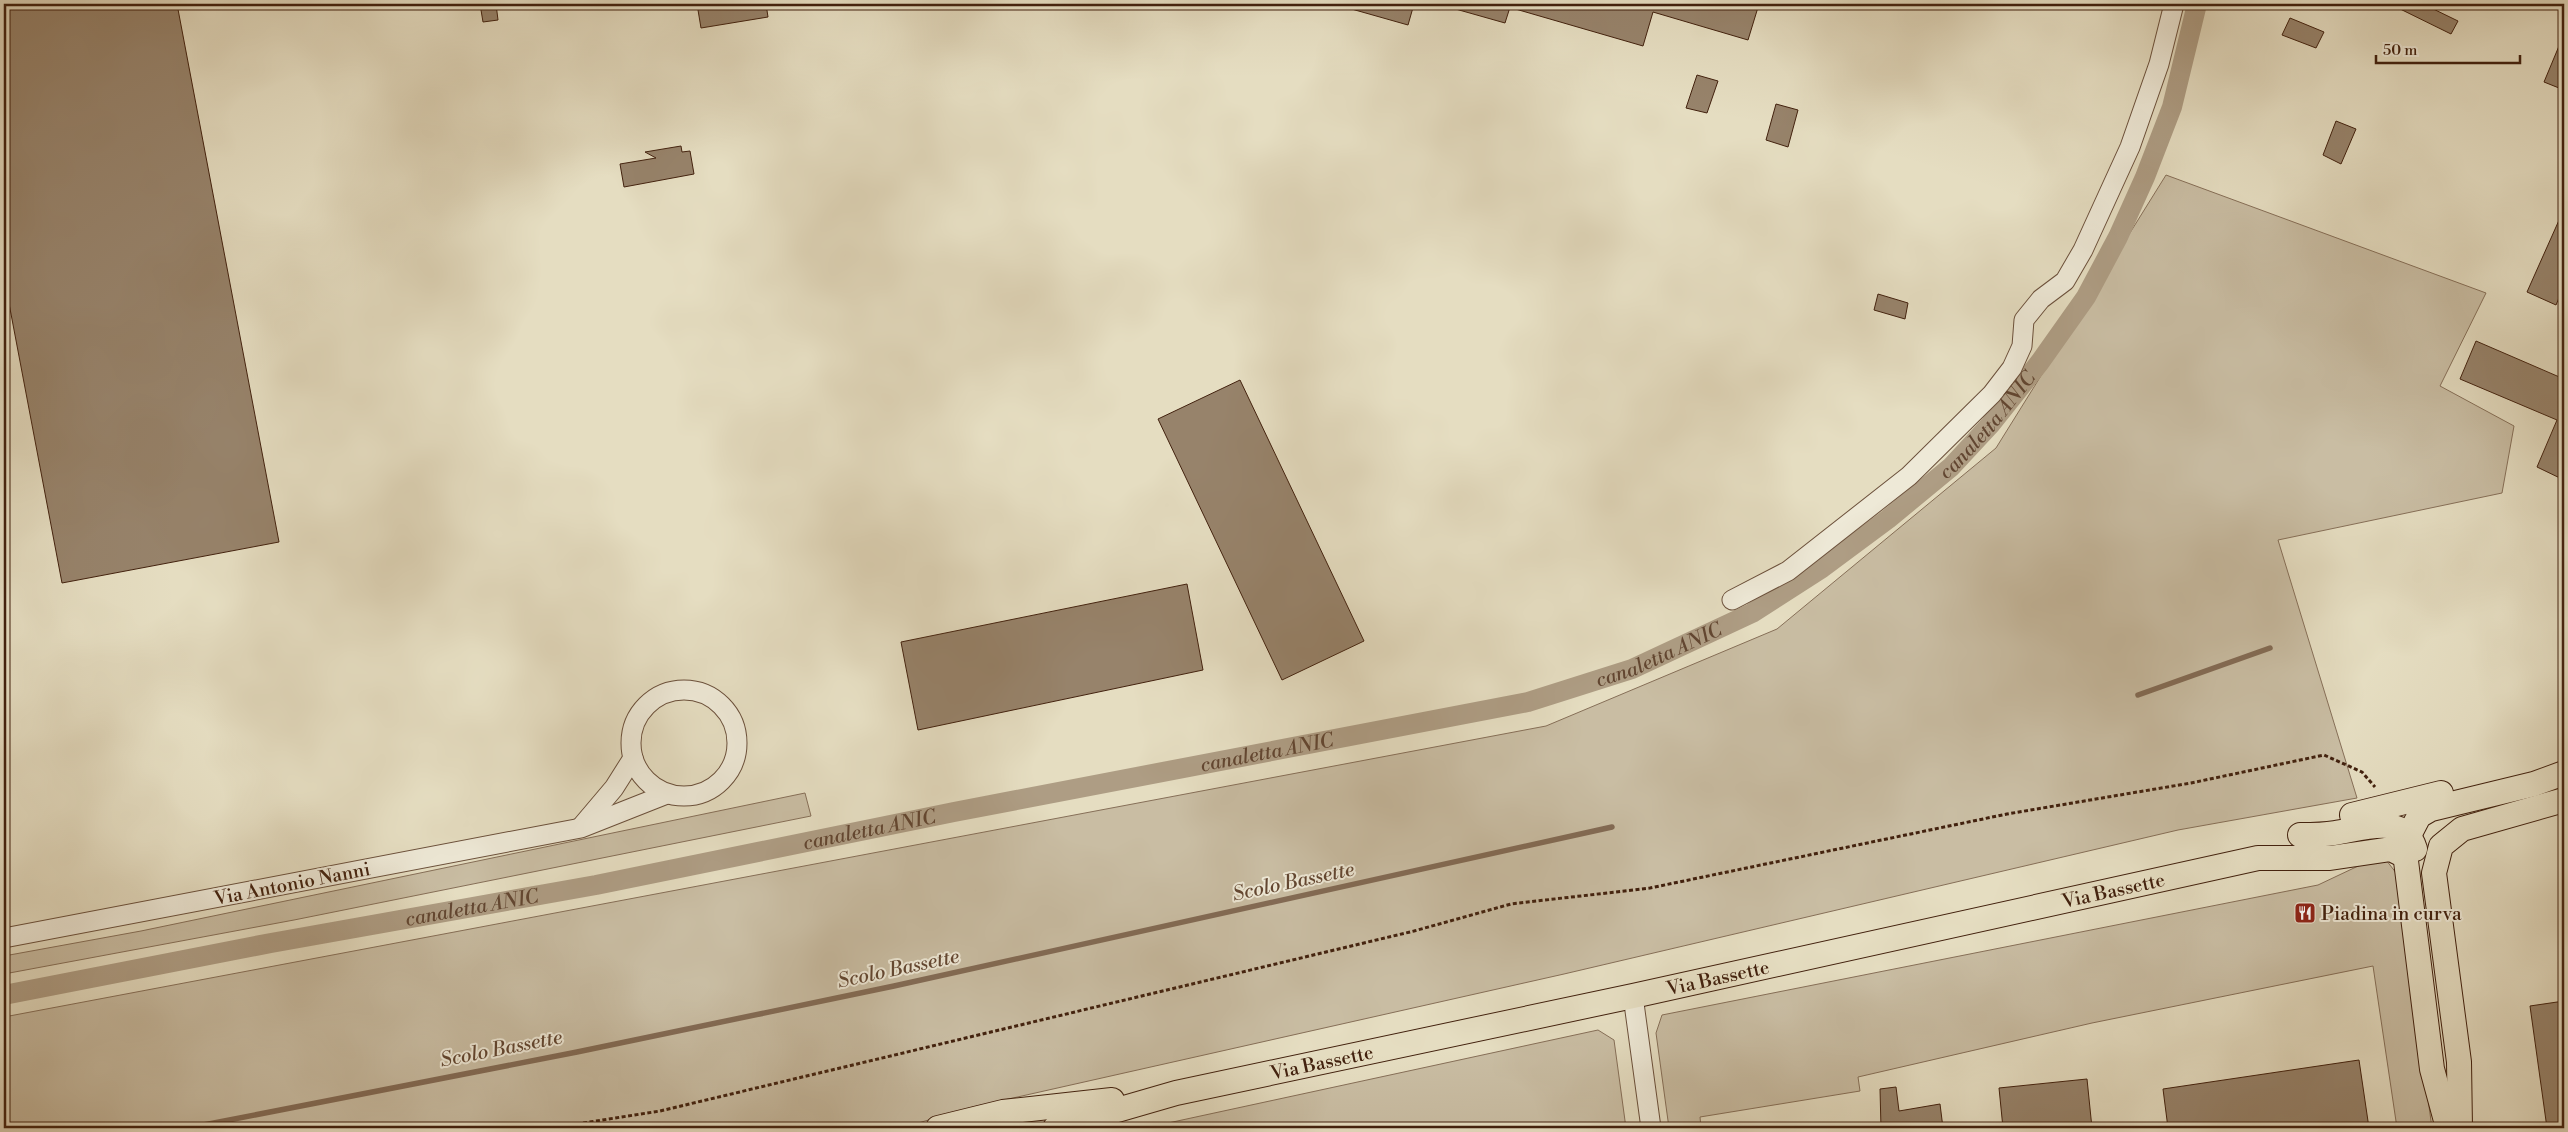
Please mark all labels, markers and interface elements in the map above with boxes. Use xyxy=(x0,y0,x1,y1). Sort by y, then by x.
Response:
scale bar xyxy=(2376,32,2519,64)
text: 50 m xyxy=(2383,41,2417,60)
water label: canaletta ANIC xyxy=(1935,366,2042,486)
water label: canaletta ANIC xyxy=(1593,617,1727,694)
water label: canaletta ANIC xyxy=(1198,728,1337,779)
water label: canaletta ANIC xyxy=(801,805,939,856)
street label: Via Antonio Nanni xyxy=(211,857,372,911)
water label: Scolo Bassette xyxy=(1230,857,1357,908)
street label: Via Bassette xyxy=(2059,868,2167,914)
water label: canaletta ANIC xyxy=(403,884,542,933)
restaurant icon: Piadina in curva xyxy=(2293,901,2317,925)
place label: Piadina in curva xyxy=(2321,902,2462,926)
water label: Scolo Bassette xyxy=(835,944,962,995)
street label: Via Bassette xyxy=(1663,955,1772,1001)
water label: Scolo Bassette xyxy=(438,1025,565,1074)
street label: Via Bassette xyxy=(1267,1040,1376,1086)

